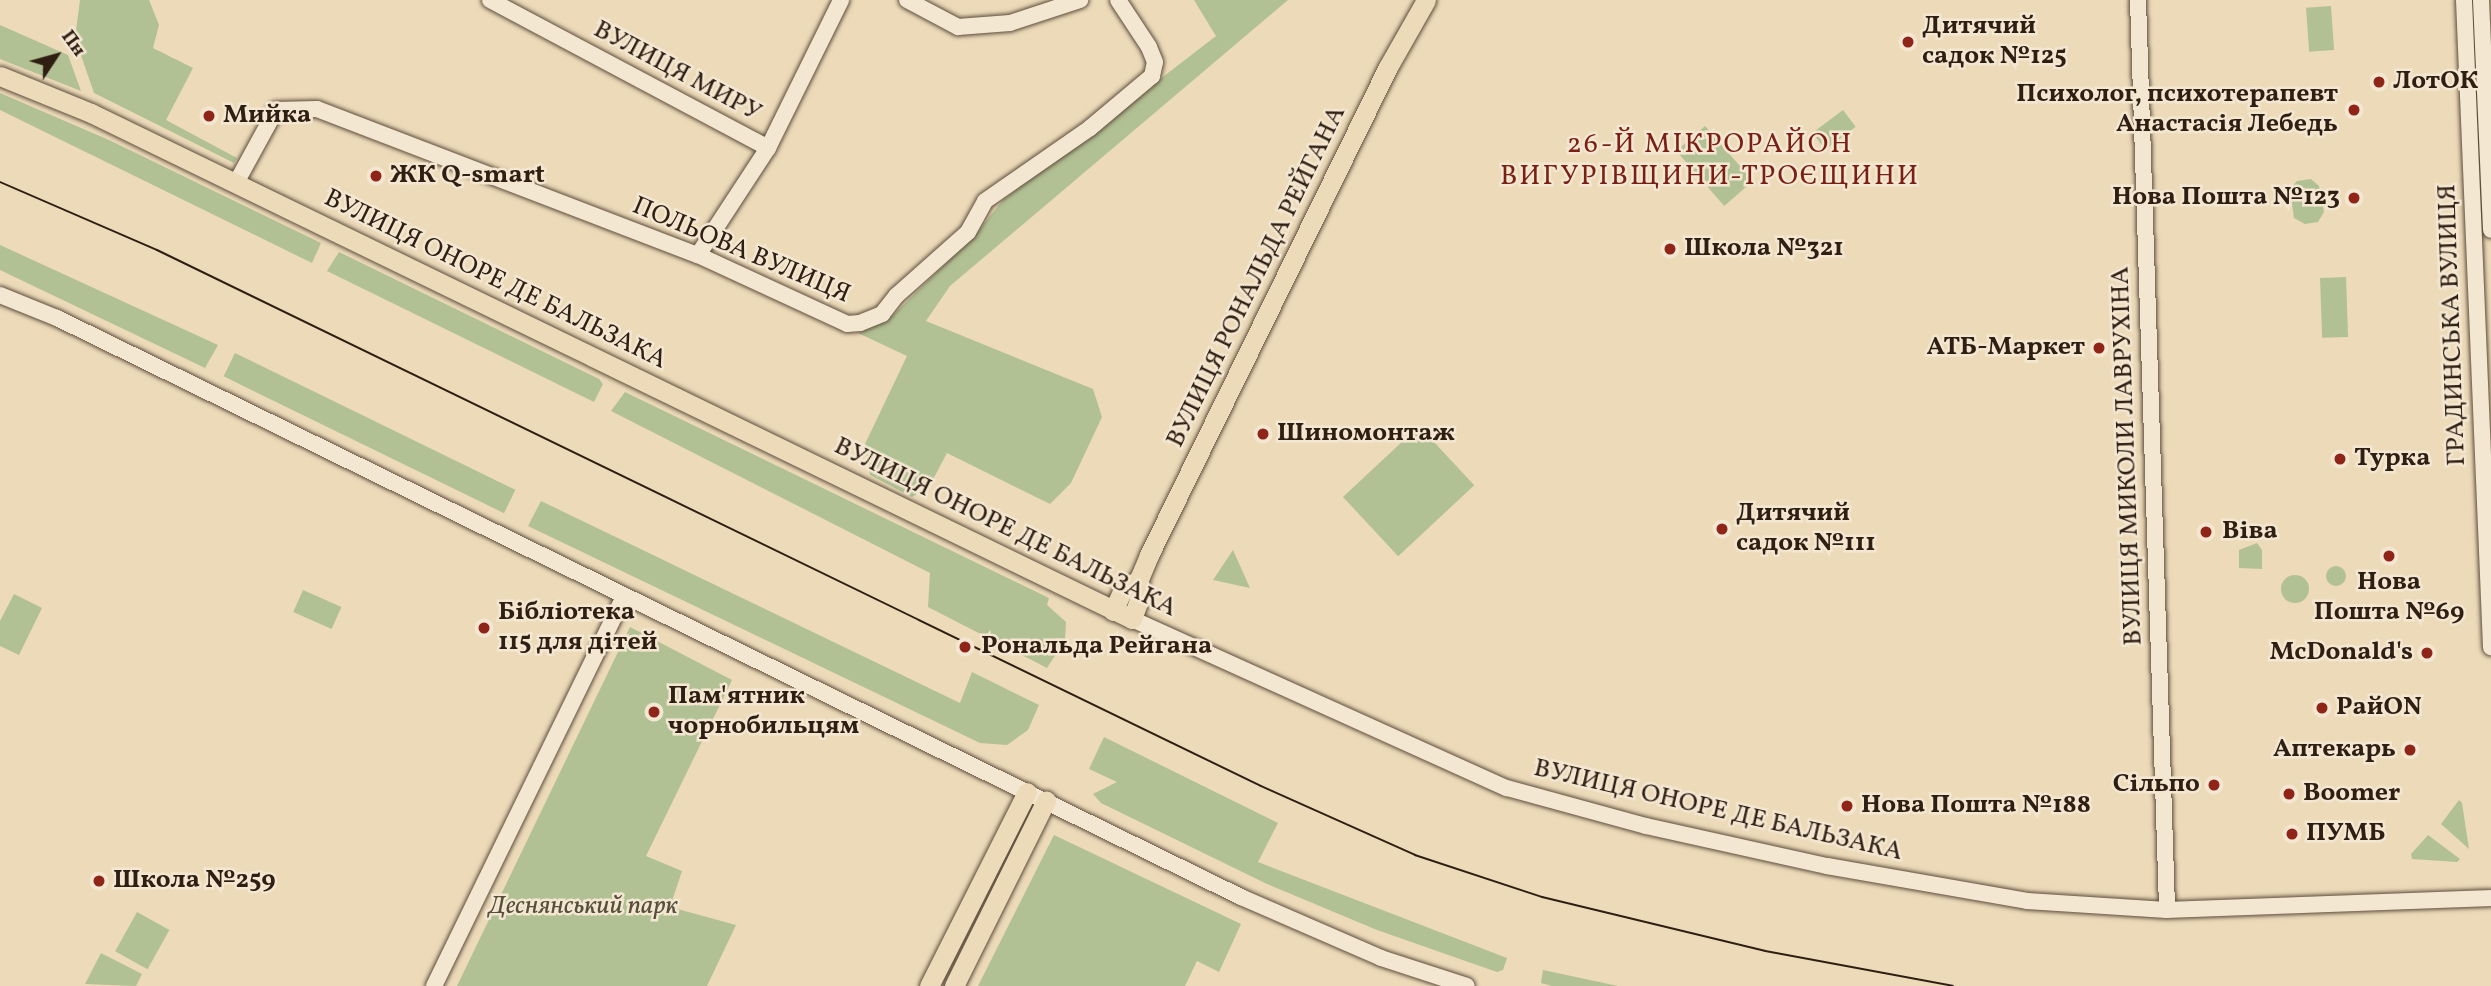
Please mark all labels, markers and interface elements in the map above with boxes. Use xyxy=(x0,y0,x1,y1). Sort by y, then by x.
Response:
place label: Дитячий садок №125 xyxy=(1922,11,2067,72)
street label: ВУЛИЦЯ МИРУ xyxy=(588,15,766,129)
north arrow xyxy=(21,21,91,91)
text: Пн xyxy=(55,25,91,62)
marker: Дитячий садок №125 xyxy=(1900,34,1916,50)
place label: ЛотОК xyxy=(2393,66,2479,98)
marker: ЛотОК xyxy=(2371,74,2387,90)
place label: Психолог, психотерапевт Анастасія Лебедь xyxy=(2016,79,2338,140)
place label: Мийка xyxy=(223,100,311,132)
marker: Психолог, психотерапевт Анастасія Лебедь xyxy=(2344,100,2364,120)
street label: ВУЛИЦЯ РОНАЛЬДА РЕЙГАНА xyxy=(1161,101,1353,453)
marker: Мийка xyxy=(201,108,217,124)
district label: 26-Й МІКРОРАЙОН ВИГУРІВЩИНИ-ТРОЄЩИНИ xyxy=(1502,128,1918,194)
place label: ЖК Q-smart xyxy=(390,160,545,192)
marker: ЖК Q-smart xyxy=(368,168,384,184)
place label: Нова Пошта №123 xyxy=(2112,182,2340,214)
street label: ВУЛИЦЯ ОНОРЕ ДЕ БАЛЬЗАКА xyxy=(318,183,672,377)
street label: ГРАДИНСЬКА ВУЛИЦЯ xyxy=(2432,183,2474,467)
marker: Нова Пошта №123 xyxy=(2346,190,2362,206)
street label: ПОЛЬОВА ВУЛИЦЯ xyxy=(627,191,855,311)
place label: Школа №321 xyxy=(1684,233,1844,265)
marker: Школа №321 xyxy=(1662,241,1678,257)
street label: ВУЛИЦЯ МИКОЛИ ЛАВРУХІНА xyxy=(2106,266,2150,646)
place label: АТБ-Маркет xyxy=(1927,332,2085,364)
marker: АТБ-Маркет xyxy=(2091,340,2107,356)
place label: Шиномонтаж xyxy=(1277,418,1455,450)
marker: Шиномонтаж xyxy=(1255,426,1271,442)
street label: ВУЛИЦЯ ОНОРЕ ДЕ БАЛЬЗАКА xyxy=(828,431,1182,625)
place label: Турка xyxy=(2354,443,2430,475)
marker: Турка xyxy=(2332,451,2348,467)
place label: Дитячий садок №111 xyxy=(1736,498,1876,560)
place label: Віва xyxy=(2222,516,2278,548)
marker: Дитячий садок №111 xyxy=(1714,521,1730,537)
marker: Віва xyxy=(2196,522,2216,542)
marker: Нова Пошта №69 xyxy=(2381,548,2397,564)
place label: Нова Пошта №69 xyxy=(2314,567,2464,628)
place label: Бібліотека 115 для дітей xyxy=(498,597,657,658)
marker: Бібліотека 115 для дітей xyxy=(476,620,492,636)
place label: Рональда Рейгана xyxy=(981,631,1212,663)
marker: Рональда Рейгана xyxy=(955,637,975,657)
place label: McDonald's xyxy=(2270,637,2413,669)
marker: McDonald's xyxy=(2419,645,2435,661)
place label: Пам'ятник чорнобильцям xyxy=(668,681,859,742)
place label: РайON xyxy=(2336,692,2422,724)
marker: РайON xyxy=(2314,700,2330,716)
marker: Пам'ятник чорнобильцям xyxy=(646,704,662,720)
place label: Аптекарь xyxy=(2273,734,2396,766)
marker: Аптекарь xyxy=(2402,742,2418,758)
street label: ВУЛИЦЯ ОНОРЕ ДЕ БАЛЬЗАКА xyxy=(1531,753,1905,869)
place label: Сільпо xyxy=(2113,769,2200,801)
marker: Сільпо xyxy=(2206,777,2222,793)
place label: Boomer xyxy=(2303,778,2400,810)
marker: Boomer xyxy=(2281,786,2297,802)
place label: Нова Пошта №188 xyxy=(1861,790,2091,822)
marker: Нова Пошта №188 xyxy=(1839,798,1855,814)
place label: ПУМБ xyxy=(2306,818,2386,850)
marker: ПУМБ xyxy=(2284,826,2300,842)
place label: Школа №259 xyxy=(113,865,276,897)
marker: Школа №259 xyxy=(91,873,107,889)
park label: Деснянський парк xyxy=(488,891,678,923)

